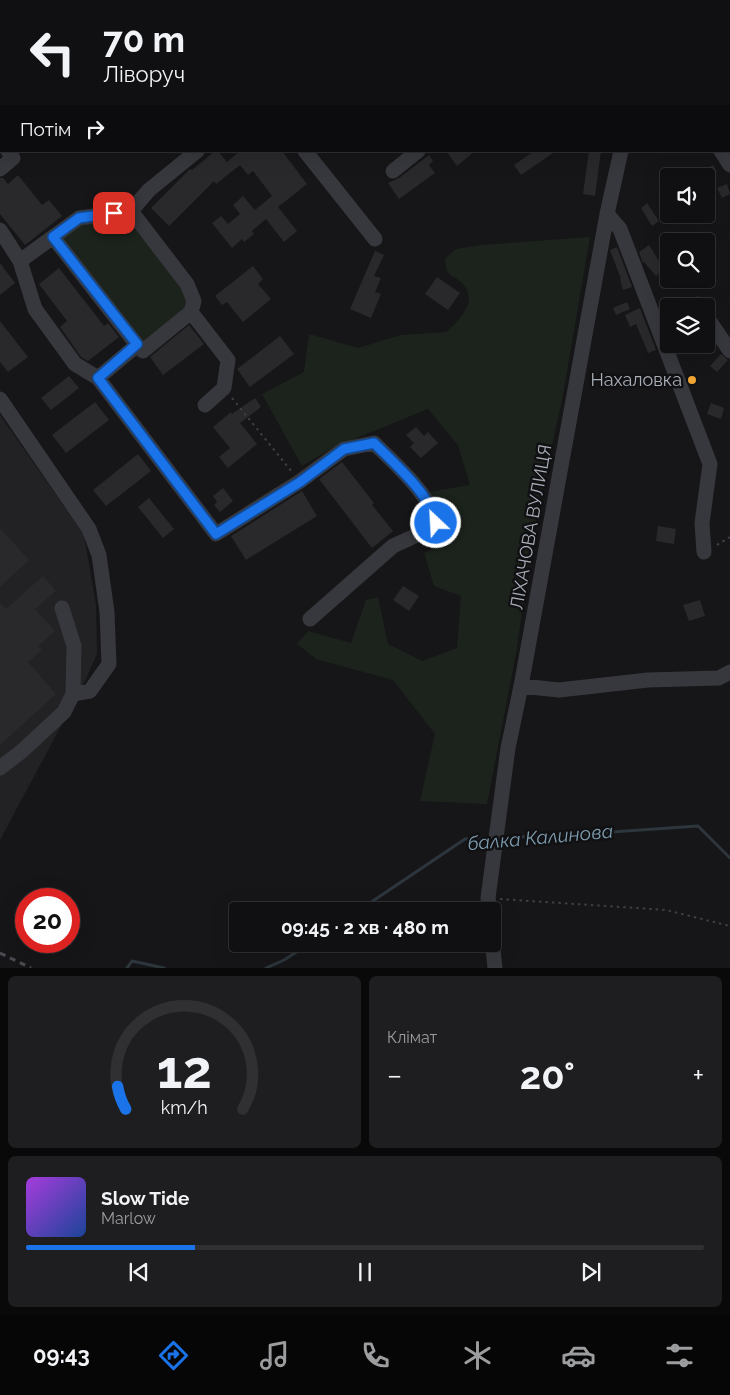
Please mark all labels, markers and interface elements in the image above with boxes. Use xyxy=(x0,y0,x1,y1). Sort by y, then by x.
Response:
text: 70 m xyxy=(103,19,185,60)
icon: left xyxy=(20,20,85,85)
text: Ліворуч xyxy=(103,61,185,87)
icon: right xyxy=(81,115,109,143)
text: Потім xyxy=(20,118,71,140)
map controls xyxy=(660,168,715,353)
button: sound xyxy=(660,168,715,223)
pin xyxy=(93,192,135,234)
icon: arrive xyxy=(100,199,128,227)
button: search xyxy=(660,233,715,288)
button: layers xyxy=(660,298,715,353)
place label: Нахаловка xyxy=(590,369,682,390)
marker: Нахаловка xyxy=(686,374,698,386)
street label: ЛІХАЧОВА ВУЛИЦЯ xyxy=(506,443,555,611)
position arrow xyxy=(409,496,461,548)
water label: балка Калинова xyxy=(466,820,614,854)
speed limit sign: 20 xyxy=(15,888,80,953)
text: 09:45 · 2 хв · 480 m xyxy=(281,916,449,938)
text: Клімат xyxy=(387,1028,437,1047)
text: 12 xyxy=(157,1039,212,1100)
text: 20° xyxy=(520,1053,575,1098)
text: − xyxy=(387,1059,402,1092)
text: + xyxy=(692,1059,704,1092)
text: km/h xyxy=(161,1097,208,1118)
text: Slow Tide xyxy=(101,1187,190,1209)
text: Marlow xyxy=(101,1209,156,1228)
icon: previous xyxy=(125,1258,153,1286)
icon: pause xyxy=(351,1258,379,1286)
icon: next xyxy=(577,1258,605,1286)
icon: directions xyxy=(156,1338,191,1373)
icon: music xyxy=(257,1338,292,1373)
icon: phone xyxy=(358,1338,393,1373)
icon: climate xyxy=(460,1338,495,1373)
icon: car xyxy=(561,1338,596,1373)
icon: filters xyxy=(662,1338,697,1373)
text: 09:43 xyxy=(33,1342,90,1368)

